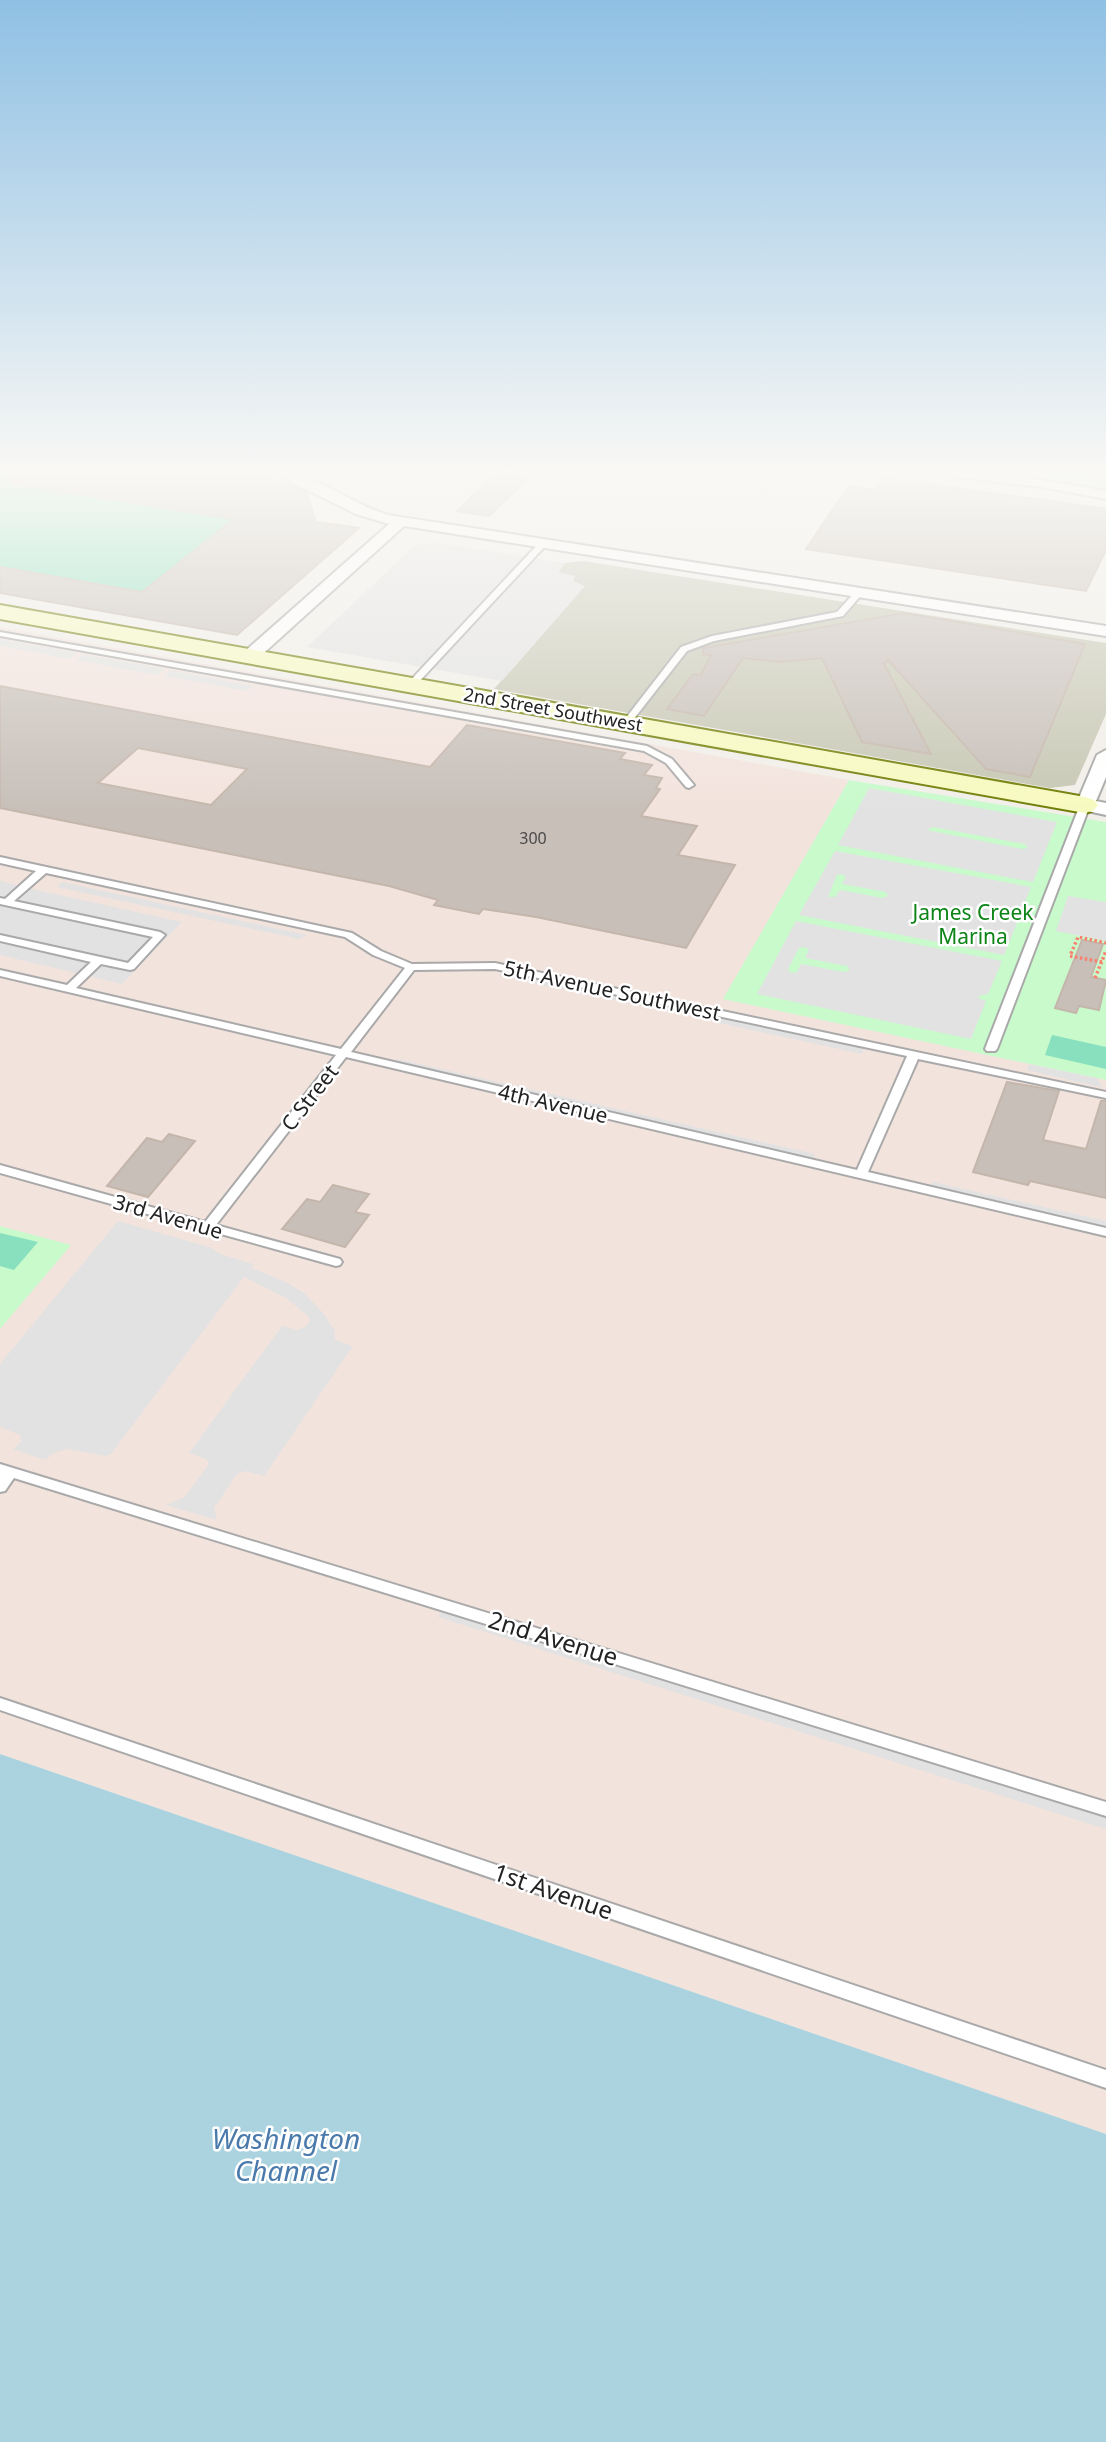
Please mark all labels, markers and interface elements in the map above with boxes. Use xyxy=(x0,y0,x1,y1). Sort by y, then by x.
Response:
street label: 2nd Street Southwest xyxy=(462,681,645,737)
house number: 300 xyxy=(519,827,547,849)
park label: James Creek Marina xyxy=(911,898,1034,950)
street label: 5th Avenue Southwest xyxy=(501,953,724,1027)
street label: C Street xyxy=(274,1058,344,1136)
street label: 4th Avenue xyxy=(496,1077,611,1129)
street label: 3rd Avenue xyxy=(110,1187,226,1245)
street label: 2nd Avenue xyxy=(485,1602,622,1673)
street label: 1st Avenue xyxy=(489,1855,618,1926)
water label: Washington Channel xyxy=(212,2119,360,2189)

